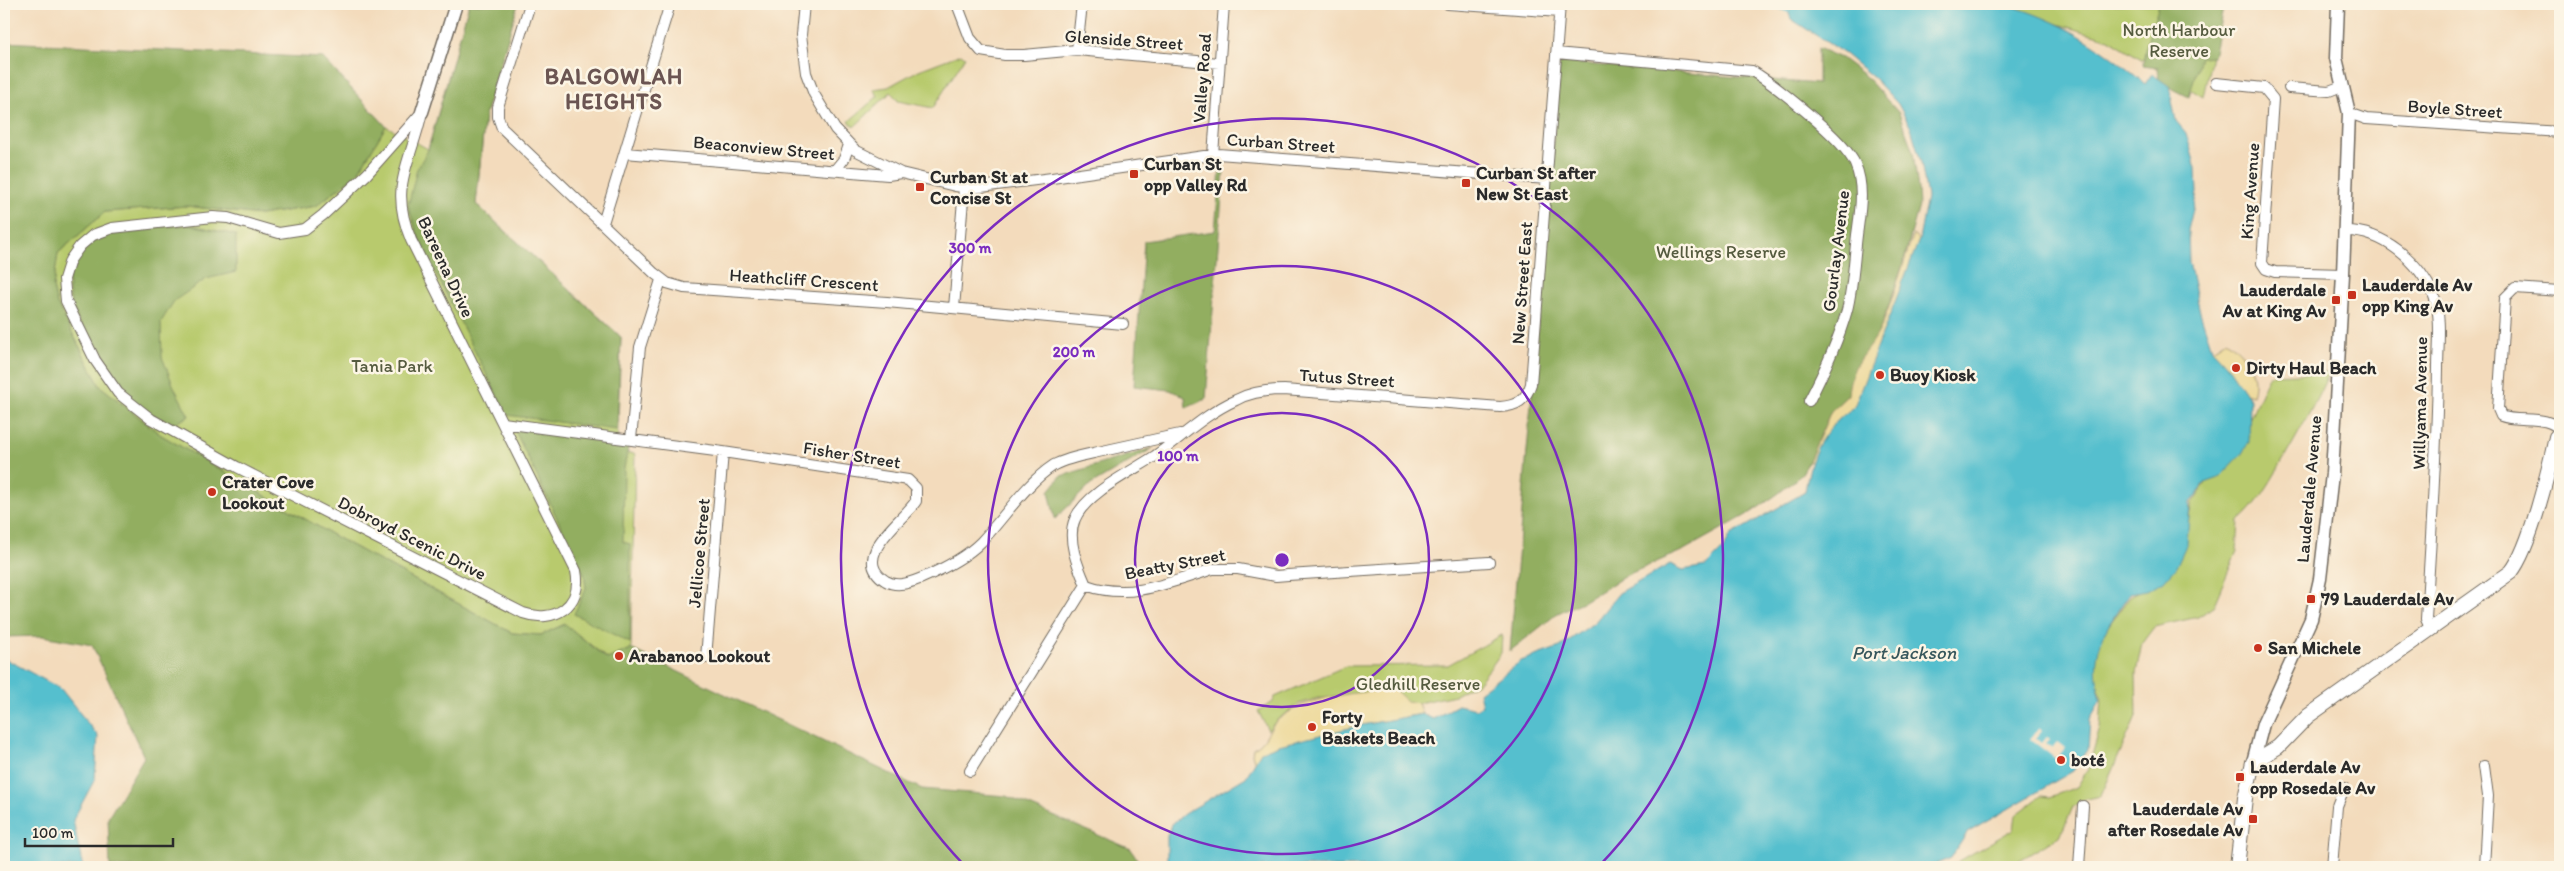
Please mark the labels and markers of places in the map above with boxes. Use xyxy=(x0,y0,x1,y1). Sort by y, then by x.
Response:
place label: Curban St opp Valley Rd xyxy=(1144,153,1247,196)
place label: Curban St after New St East xyxy=(1476,162,1597,205)
place label: Curban St at Concise St xyxy=(930,166,1028,209)
marker: Curban St opp Valley Rd xyxy=(1128,168,1140,180)
marker: Curban St after New St East xyxy=(1460,177,1472,189)
marker: Curban St at Concise St xyxy=(914,181,926,193)
place label: Lauderdale Av opp King Av xyxy=(2362,274,2473,317)
place label: Lauderdale Av at King Av xyxy=(2222,279,2327,322)
marker: Lauderdale Av opp King Av xyxy=(2346,289,2358,301)
marker: Lauderdale Av at King Av xyxy=(2330,294,2342,306)
place label: Dirty Haul Beach xyxy=(2246,357,2377,379)
marker: Dirty Haul Beach xyxy=(2230,362,2242,374)
place label: Buoy Kiosk xyxy=(1890,364,1976,386)
marker: Buoy Kiosk xyxy=(1874,369,1886,381)
place label: Crater Cove Lookout xyxy=(222,471,314,514)
marker: Crater Cove Lookout xyxy=(206,486,218,498)
centre of rings xyxy=(1273,551,1291,569)
place label: 79 Lauderdale Av xyxy=(2320,588,2454,610)
marker: 79 Lauderdale Av xyxy=(2305,593,2317,605)
place label: San Michele xyxy=(2268,637,2361,659)
marker: San Michele xyxy=(2252,642,2264,654)
place label: Arabanoo Lookout xyxy=(628,645,770,667)
marker: Arabanoo Lookout xyxy=(613,650,625,662)
place label: Forty Baskets Beach xyxy=(1322,706,1435,749)
marker: Forty Baskets Beach xyxy=(1306,721,1318,733)
place label: boté xyxy=(2071,749,2105,771)
marker: boté xyxy=(2055,754,2067,766)
place label: Lauderdale Av opp Rosedale Av xyxy=(2250,756,2376,799)
marker: Lauderdale Av opp Rosedale Av xyxy=(2234,771,2246,783)
place label: Lauderdale Av after Rosedale Av xyxy=(2108,798,2244,841)
marker: Lauderdale Av after Rosedale Av xyxy=(2247,813,2259,825)

